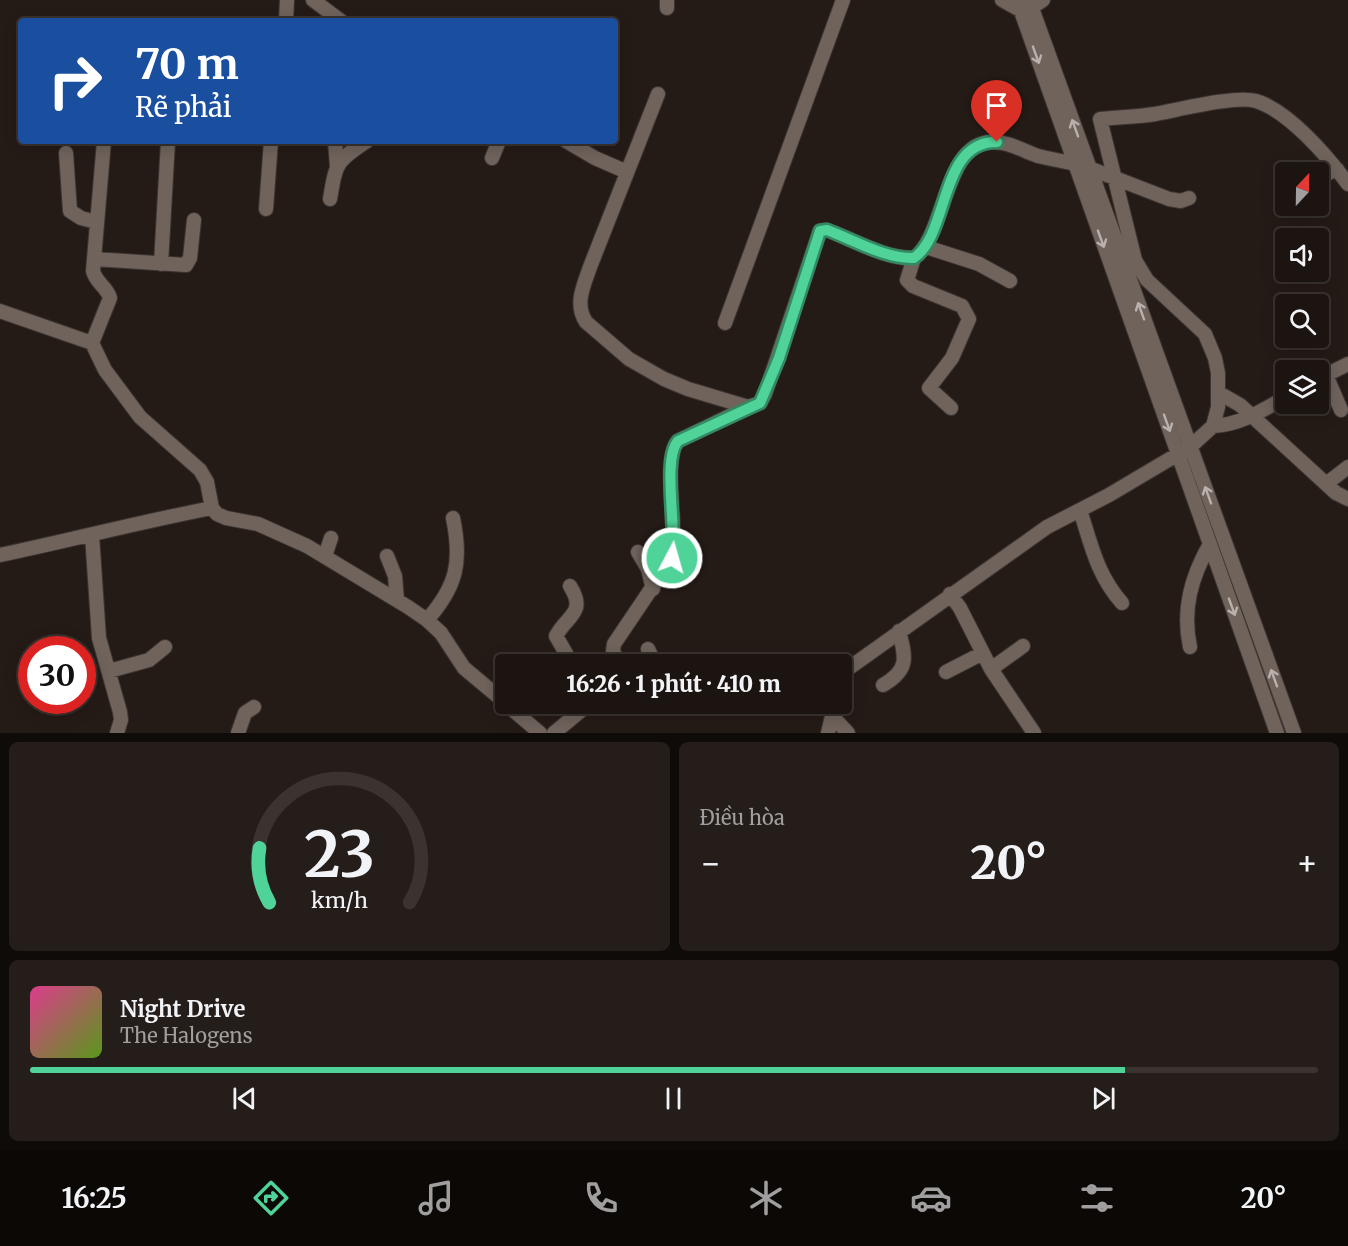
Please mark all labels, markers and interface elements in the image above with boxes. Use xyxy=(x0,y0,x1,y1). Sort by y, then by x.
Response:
text: 70 m xyxy=(135,38,239,90)
icon: right xyxy=(36,42,114,120)
one-way arrow xyxy=(1032,45,1043,64)
pin xyxy=(971,80,1022,142)
icon: arrive xyxy=(980,89,1013,122)
text: Rẽ phải xyxy=(135,90,232,124)
one-way arrow xyxy=(1068,119,1079,138)
north arrow xyxy=(1275,162,1329,216)
map controls xyxy=(1275,162,1329,414)
button: sound xyxy=(1275,228,1329,282)
one-way arrow xyxy=(1097,229,1108,248)
button: search xyxy=(1275,294,1329,348)
one-way arrow xyxy=(1135,302,1146,321)
button: layers xyxy=(1275,360,1329,414)
one-way arrow xyxy=(1162,413,1173,432)
one-way arrow xyxy=(1201,486,1212,505)
position arrow xyxy=(640,526,704,590)
one-way arrow xyxy=(1228,597,1239,615)
speed limit sign: 30 xyxy=(18,636,96,714)
one-way arrow xyxy=(1268,669,1279,688)
text: 16:26 · 1 phút · 410 m xyxy=(566,670,781,698)
text: Điều hòa xyxy=(700,805,785,830)
text: 23 xyxy=(304,816,375,894)
text: 20° xyxy=(970,835,1047,891)
text: − xyxy=(700,843,722,884)
text: + xyxy=(1296,843,1318,884)
text: km/h xyxy=(311,888,368,915)
text: Night Drive xyxy=(120,995,245,1023)
text: The Halogens xyxy=(120,1023,252,1048)
icon: previous xyxy=(228,1082,261,1115)
icon: pause xyxy=(657,1082,690,1115)
icon: next xyxy=(1087,1082,1120,1115)
icon: directions xyxy=(250,1177,292,1219)
icon: music xyxy=(415,1177,457,1219)
icon: phone xyxy=(580,1177,622,1219)
icon: climate xyxy=(745,1177,787,1219)
icon: car xyxy=(910,1177,952,1219)
icon: filters xyxy=(1076,1177,1118,1219)
text: 16:25 xyxy=(62,1181,127,1215)
text: 20° xyxy=(1241,1181,1286,1215)

